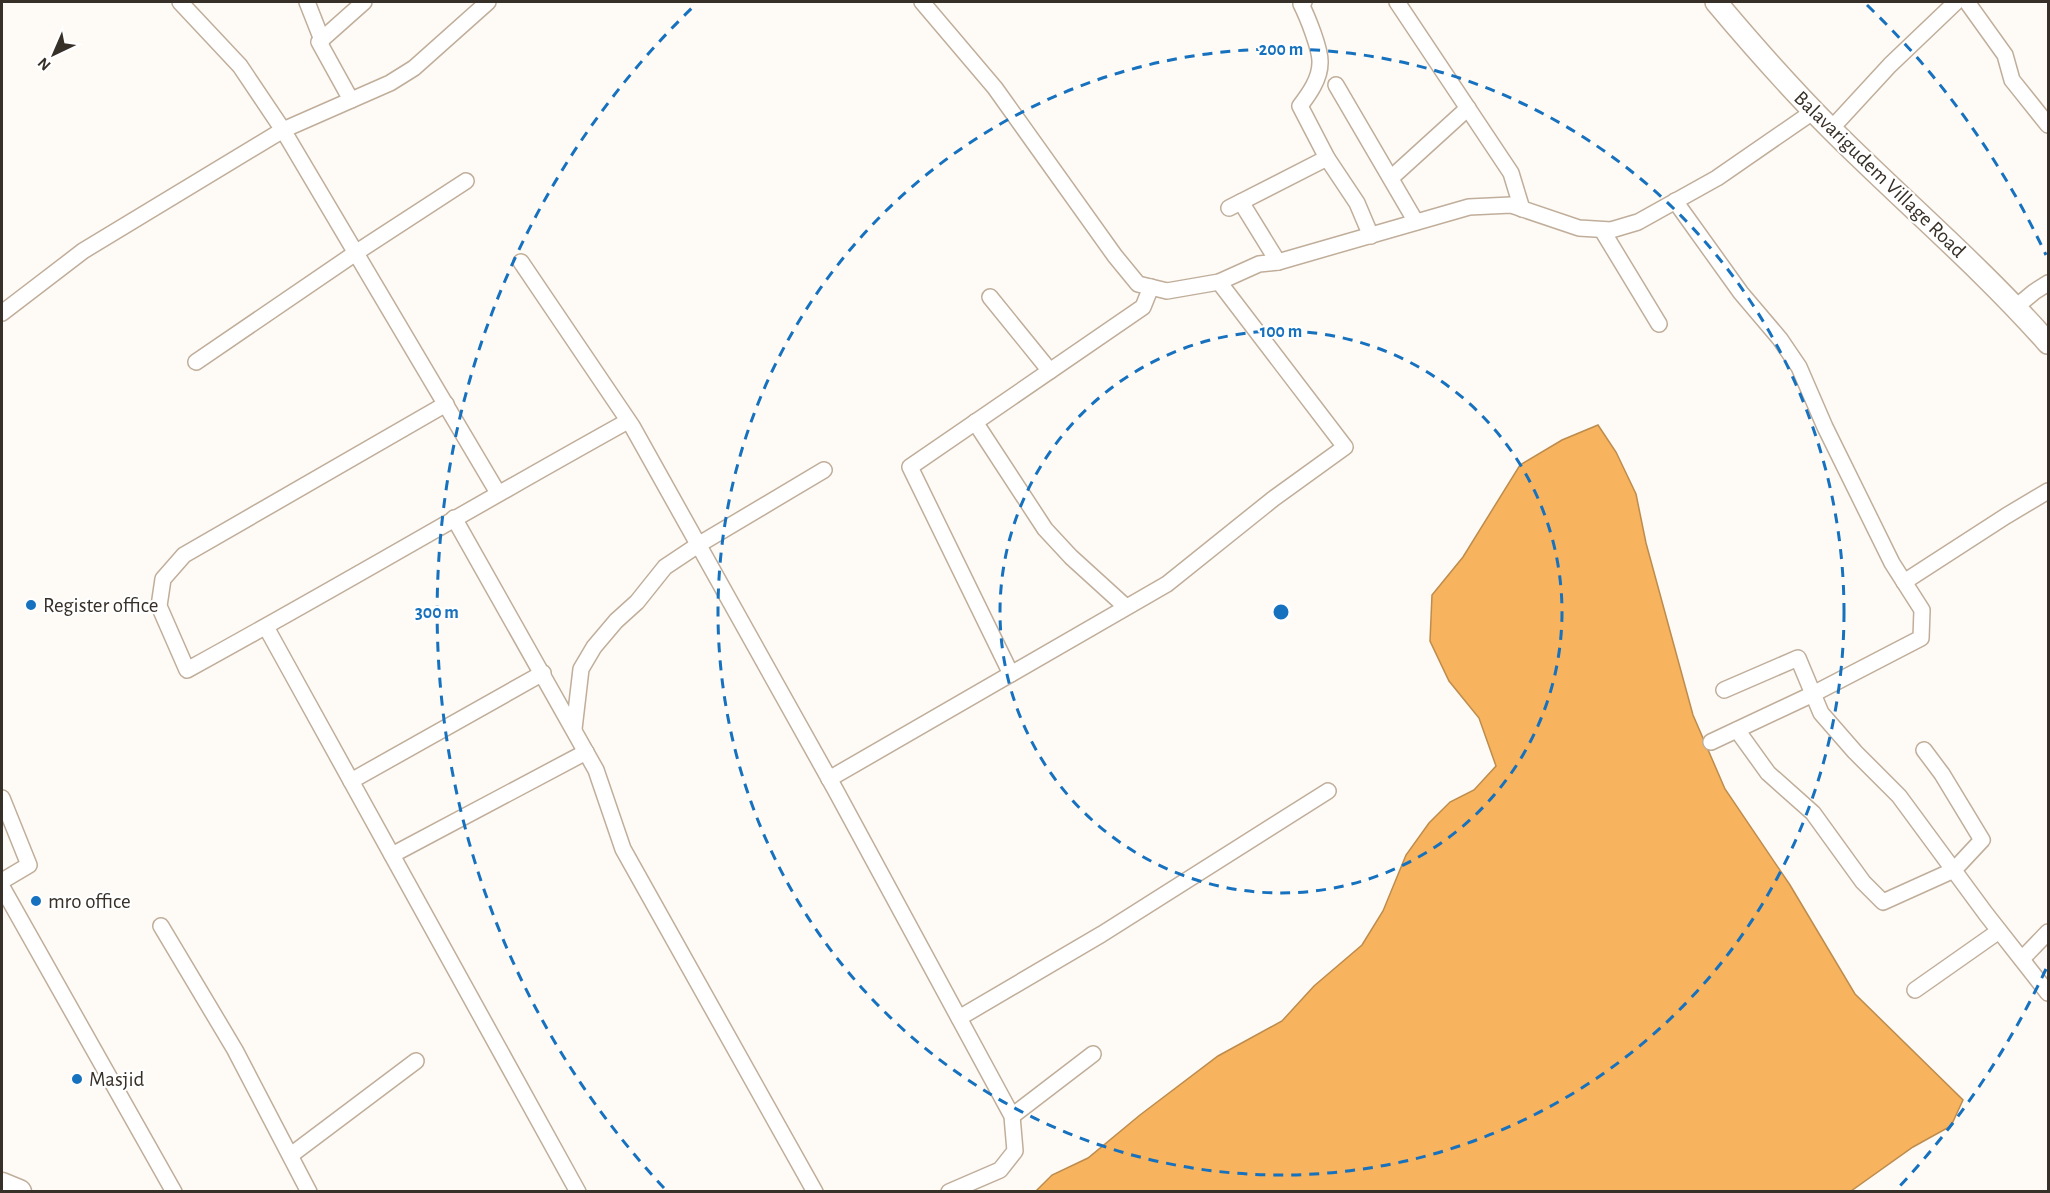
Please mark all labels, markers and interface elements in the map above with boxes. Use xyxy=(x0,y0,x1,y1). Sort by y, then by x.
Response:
north arrow xyxy=(24,24,84,84)
text: 200 m xyxy=(1259,41,1303,59)
text: N xyxy=(35,54,54,74)
street label: Balavarigudem Village Road xyxy=(1790,87,1970,262)
text: 100 m xyxy=(1260,323,1302,341)
place label: Register office xyxy=(43,595,158,616)
marker: Register office xyxy=(24,598,38,612)
centre of rings xyxy=(1271,602,1291,622)
text: 300 m xyxy=(415,604,459,622)
place label: mro office xyxy=(48,891,131,912)
marker: mro office xyxy=(29,894,43,908)
place label: Masjid xyxy=(89,1069,144,1090)
marker: Masjid xyxy=(70,1072,84,1086)

